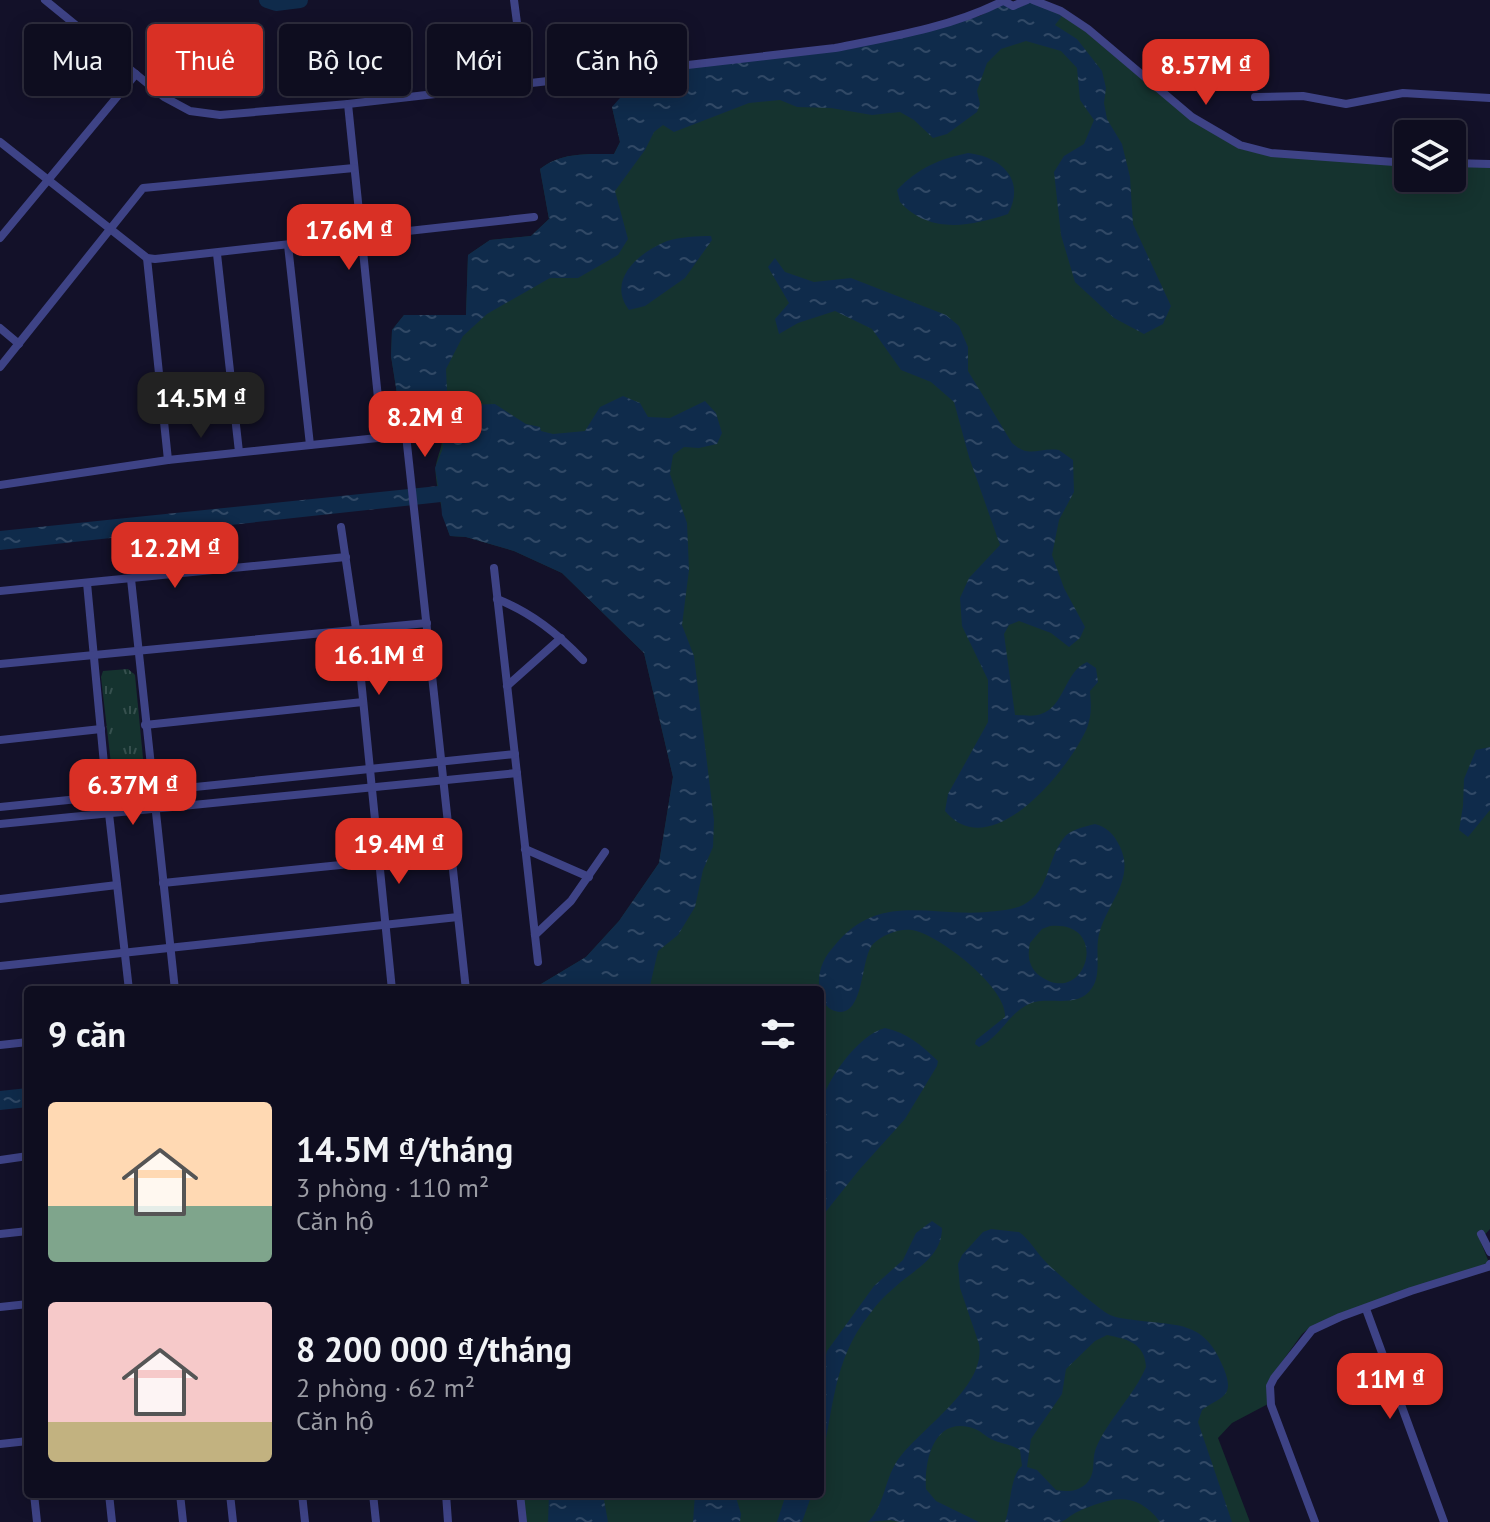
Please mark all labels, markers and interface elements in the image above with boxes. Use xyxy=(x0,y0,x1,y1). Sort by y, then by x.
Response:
chip: Mua xyxy=(24,24,131,96)
chip: Thuê xyxy=(147,24,263,96)
chip: Bộ lọc xyxy=(279,24,411,96)
chip: Mới xyxy=(427,24,531,96)
chip: Căn hộ xyxy=(547,24,687,96)
pin: 8.57M ₫ xyxy=(1132,39,1280,107)
text: 8.57M ₫ xyxy=(1160,48,1252,81)
map controls xyxy=(1394,120,1466,192)
button: layers xyxy=(1394,120,1466,192)
pin: 17.6M ₫ xyxy=(275,204,423,272)
text: 17.6M ₫ xyxy=(305,213,393,246)
pin: 14.5M ₫ xyxy=(127,372,275,440)
text: 14.5M ₫ xyxy=(155,381,247,414)
pin: 8.2M ₫ xyxy=(360,391,490,459)
text: 8.2M ₫ xyxy=(387,400,463,433)
pin: 12.2M ₫ xyxy=(101,522,249,590)
text: 12.2M ₫ xyxy=(129,531,221,564)
pin: 16.1M ₫ xyxy=(305,629,453,697)
text: 16.1M ₫ xyxy=(333,638,425,671)
pin: 6.37M ₫ xyxy=(59,759,207,827)
text: 6.37M ₫ xyxy=(87,768,179,801)
pin: 19.4M ₫ xyxy=(325,818,473,886)
text: 19.4M ₫ xyxy=(353,827,445,860)
text: 9 căn xyxy=(48,1012,126,1056)
icon: filters xyxy=(756,1012,800,1056)
text: 14.5M ₫/tháng xyxy=(296,1127,513,1171)
icon: home xyxy=(112,1134,208,1230)
text: 3 phòng · 110 m² xyxy=(296,1171,489,1204)
text: Căn hộ xyxy=(296,1204,374,1237)
text: 8 200 000 ₫/tháng xyxy=(296,1327,572,1371)
icon: home xyxy=(112,1334,208,1430)
pin: 11M ₫ xyxy=(1334,1353,1446,1421)
text: 11M ₫ xyxy=(1355,1362,1425,1395)
text: 2 phòng · 62 m² xyxy=(296,1371,475,1404)
text: Căn hộ xyxy=(296,1404,374,1437)

